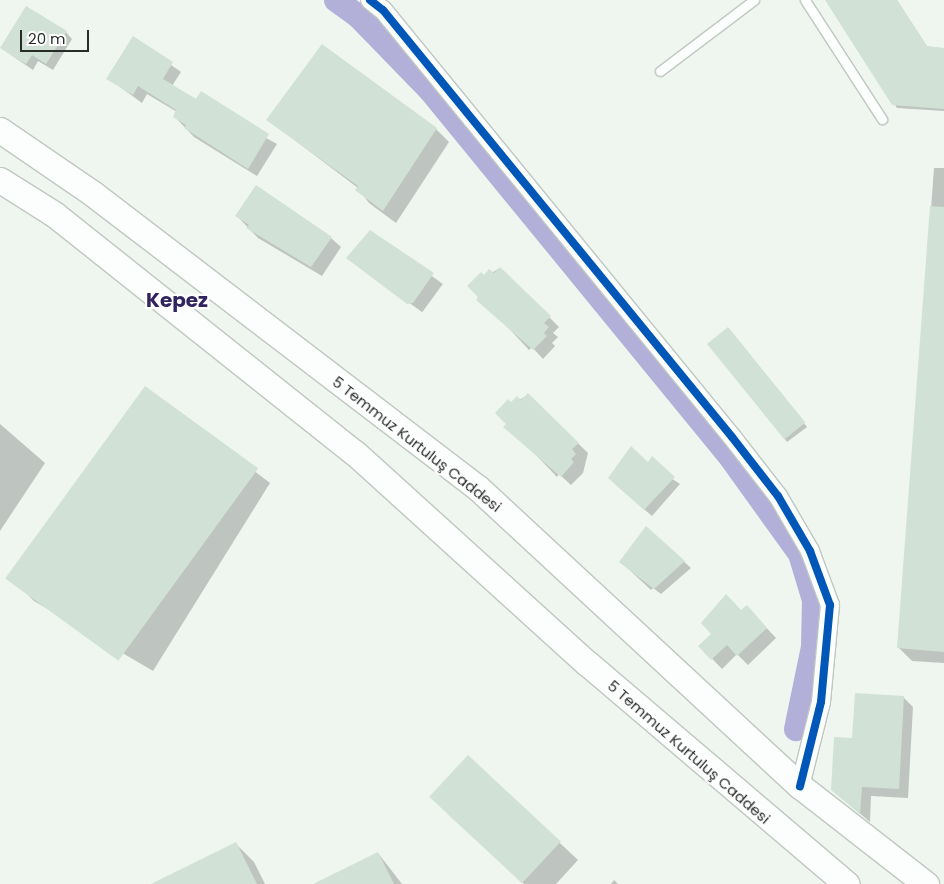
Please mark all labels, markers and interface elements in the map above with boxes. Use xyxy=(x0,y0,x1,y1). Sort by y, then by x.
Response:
scale bar xyxy=(22,20,91,52)
text: 20 m xyxy=(28,28,66,49)
district label: Kepez xyxy=(146,288,208,312)
street label: 5 Temmuz Kurtuluş Caddesi xyxy=(329,372,505,516)
street label: 5 Temmuz Kurtuluş Caddesi xyxy=(604,677,774,827)

